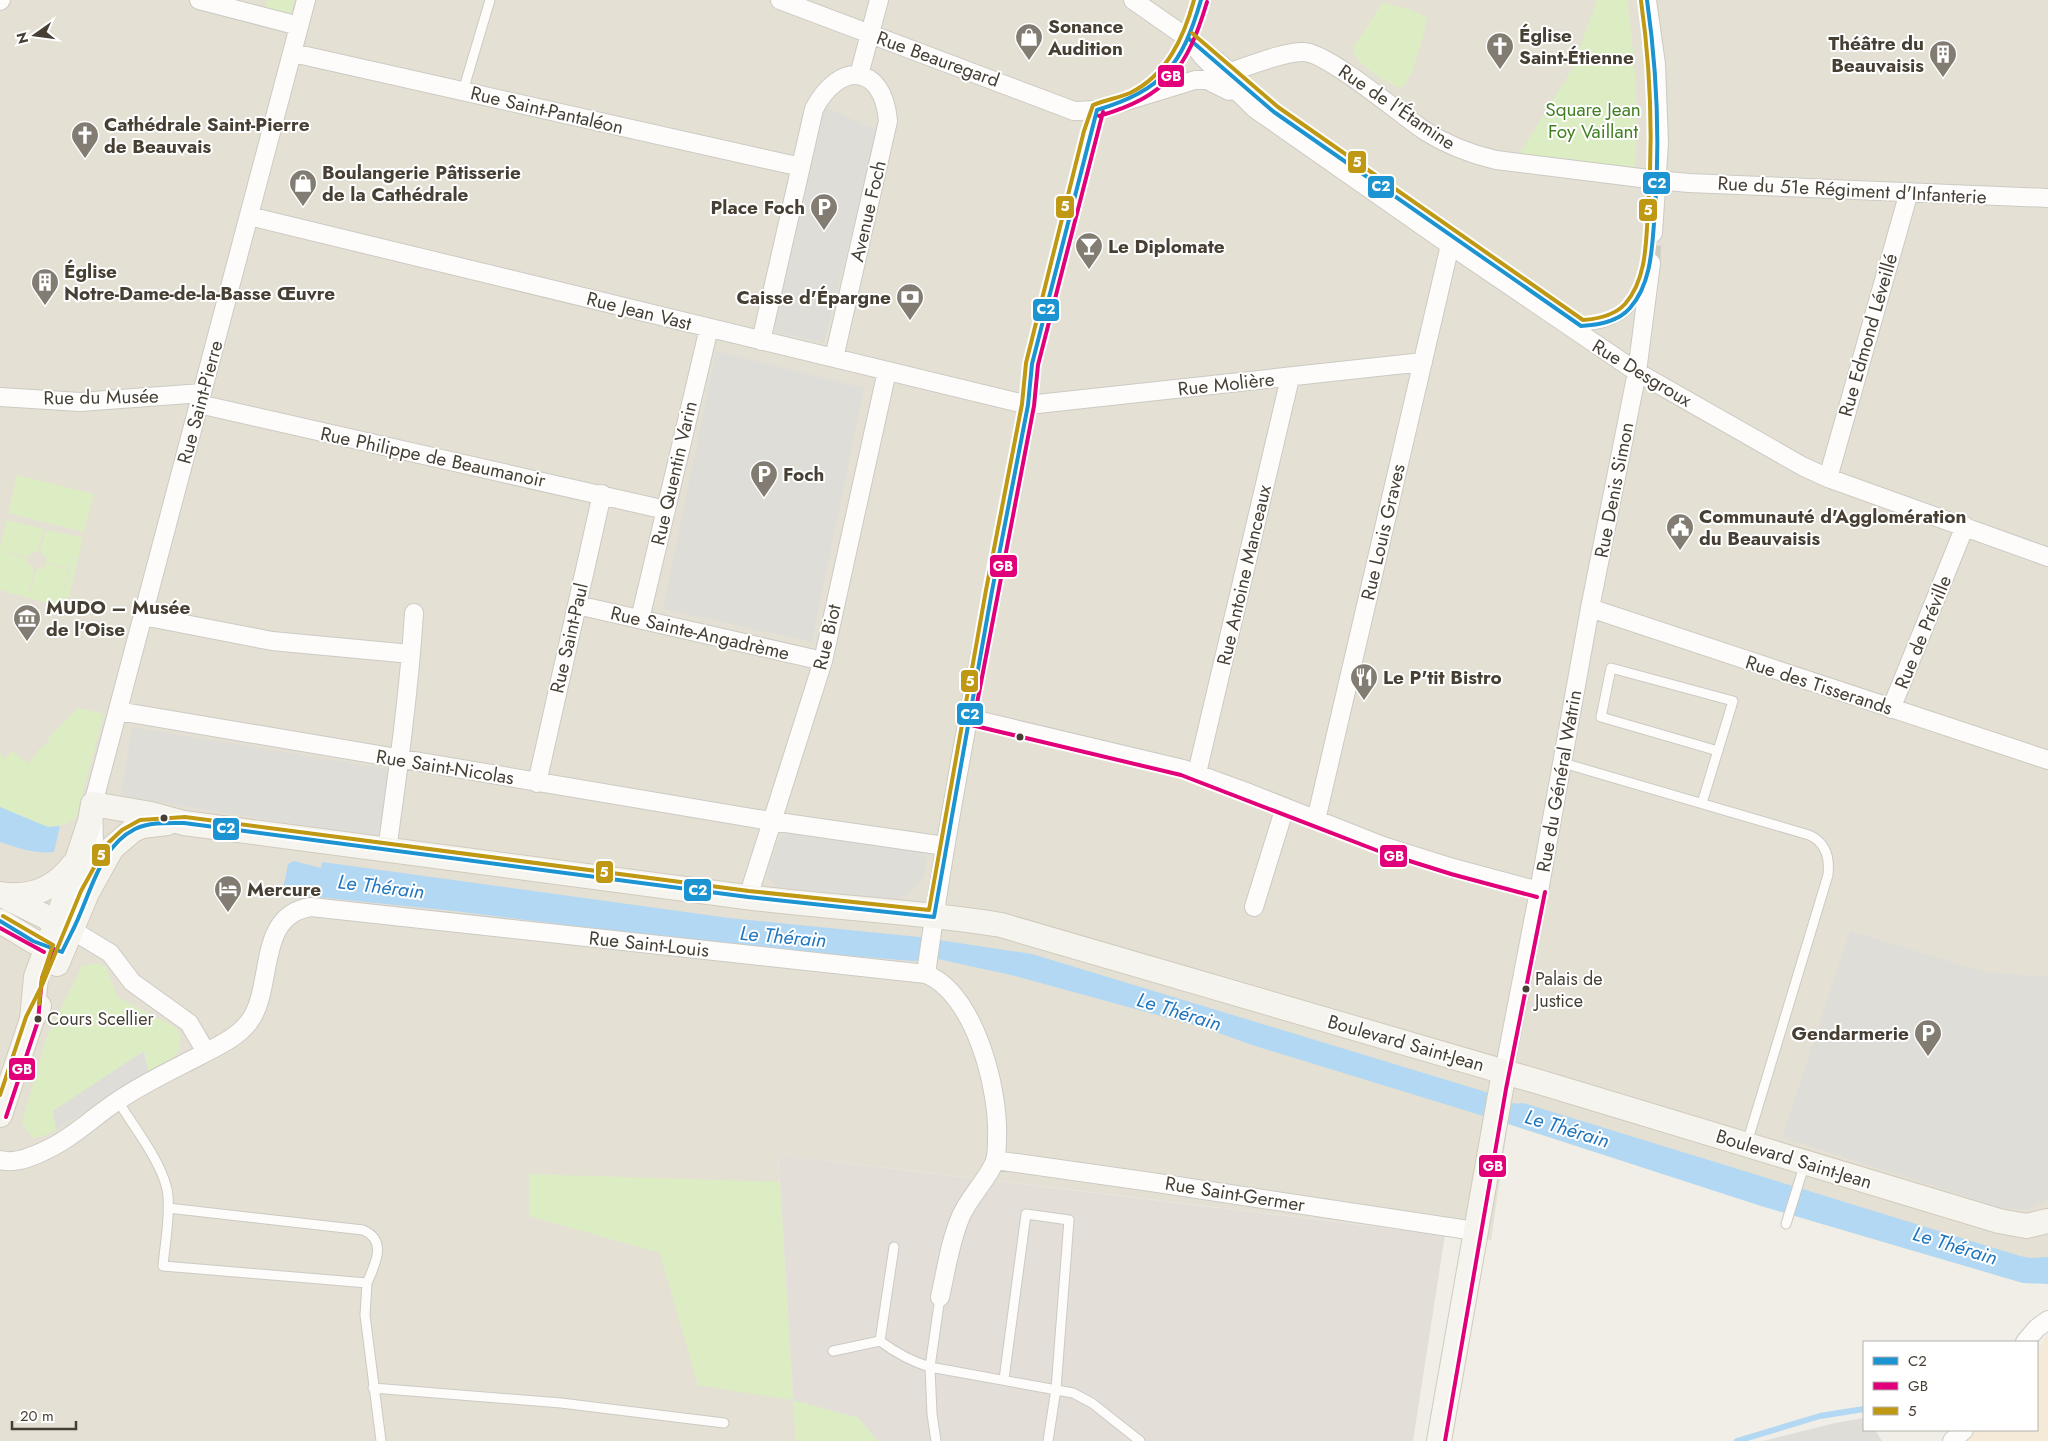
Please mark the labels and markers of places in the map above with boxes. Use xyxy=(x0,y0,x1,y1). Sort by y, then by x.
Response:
place label: Sonance Audition xyxy=(1047,13,1124,62)
shop icon: Sonance Audition xyxy=(1014,22,1044,61)
place label: Église Saint-Étienne xyxy=(1519,22,1634,71)
place label: Théâtre du Beauvaisis xyxy=(1829,30,1924,79)
church icon: Église Saint-Étienne xyxy=(1485,31,1515,70)
building icon: Théâtre du Beauvaisis xyxy=(1928,39,1958,78)
place label: Cathédrale Saint-Pierre de Beauvais xyxy=(104,111,310,160)
church icon: Cathédrale Saint-Pierre de Beauvais xyxy=(70,120,100,159)
place label: Boulangerie Pâtisserie de la Cathédrale xyxy=(322,159,521,208)
shop icon: Boulangerie Pâtisserie de la Cathédrale xyxy=(288,168,318,207)
parking icon: Place Foch xyxy=(809,192,839,231)
place label: Place Foch xyxy=(710,194,805,221)
bar icon: Le Diplomate xyxy=(1074,231,1104,270)
place label: Le Diplomate xyxy=(1108,233,1225,260)
place label: Église Notre-Dame-de-la-Basse Œuvre xyxy=(64,258,335,307)
building icon: Église Notre-Dame-de-la-Basse Œuvre xyxy=(30,267,60,306)
bank icon: Caisse d'Épargne xyxy=(895,282,925,321)
place label: Caisse d'Épargne xyxy=(736,284,891,311)
parking icon: Foch xyxy=(749,459,779,498)
place label: Foch xyxy=(783,461,824,488)
place label: Communauté d'Agglomération du Beauvaisis xyxy=(1699,503,1966,552)
public building icon: Communauté d'Agglomération du Beauvaisis xyxy=(1665,512,1695,551)
place label: MUDO – Musée de l'Oise xyxy=(46,594,190,643)
museum icon: MUDO – Musée de l'Oise xyxy=(12,603,42,642)
restaurant icon: Le P'tit Bistro xyxy=(1349,662,1379,701)
place label: Le P'tit Bistro xyxy=(1383,664,1502,691)
unlabelled marker xyxy=(1015,732,1025,742)
unlabelled marker xyxy=(159,813,169,823)
hotel icon: Mercure xyxy=(213,874,243,913)
place label: Mercure xyxy=(247,876,321,903)
place label: Palais de Justice xyxy=(1533,966,1603,1014)
marker: Palais de Justice xyxy=(1521,984,1531,994)
place label: Cours Scellier xyxy=(47,1006,154,1032)
marker: Cours Scellier xyxy=(33,1014,43,1024)
parking icon: Gendarmerie xyxy=(1913,1018,1943,1057)
place label: Gendarmerie xyxy=(1792,1020,1909,1047)

